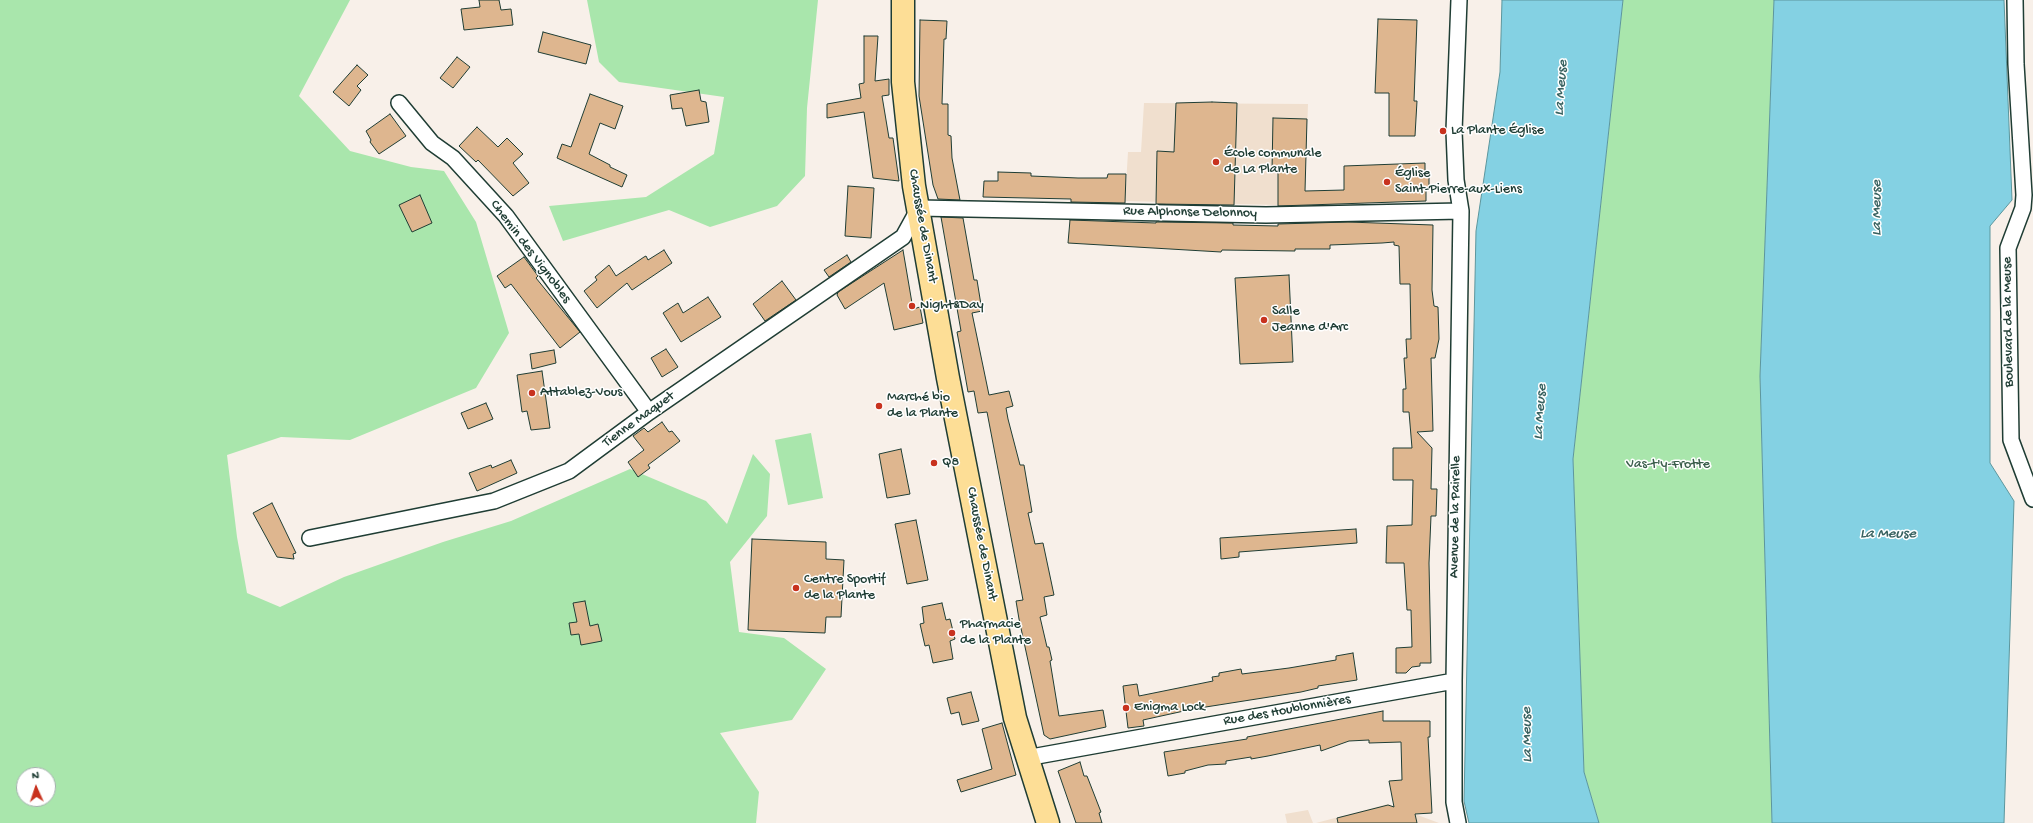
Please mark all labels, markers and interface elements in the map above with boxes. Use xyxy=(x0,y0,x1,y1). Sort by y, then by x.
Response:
water label: La Meuse xyxy=(1551,60,1573,116)
place label: La Plante Église xyxy=(1451,123,1544,139)
marker: La Plante Église xyxy=(1438,126,1448,136)
place label: École communale de La Plante xyxy=(1224,146,1322,178)
marker: École communale de La Plante xyxy=(1211,157,1221,167)
place label: Église Saint-Pierre-aux-Liens xyxy=(1395,166,1522,198)
street label: Chaussée de Dinant xyxy=(904,168,940,284)
marker: Église Saint-Pierre-aux-Liens xyxy=(1382,177,1392,187)
water label: La Meuse xyxy=(1869,180,1887,236)
street label: Chemin des Vignobles xyxy=(486,197,574,307)
street label: Rue Alphonse Delonnoy xyxy=(1123,203,1257,223)
street label: Boulevard de la Meuse xyxy=(1999,257,2019,387)
place label: Night&Day xyxy=(920,298,984,314)
marker: Night&Day xyxy=(907,301,917,311)
place label: Salle Jeanne d'Arc xyxy=(1272,304,1348,336)
marker: Salle Jeanne d'Arc xyxy=(1259,315,1269,325)
water label: La Meuse xyxy=(1530,384,1552,440)
place label: Attablez-Vous xyxy=(540,385,623,401)
marker: Attablez-Vous xyxy=(527,388,537,398)
street label: Tienne Maquet xyxy=(600,388,678,452)
place label: Marché bio de la Plante xyxy=(887,390,958,422)
marker: Marché bio de la Plante xyxy=(874,401,884,411)
place label: Q8 xyxy=(942,455,959,471)
street label: Avenue de la Pairelle xyxy=(1447,456,1465,578)
park label: Vas-t'y-Frotte xyxy=(1626,457,1710,473)
marker: Q8 xyxy=(929,458,939,468)
street label: Chaussée de Dinant xyxy=(962,486,1000,602)
water label: La Meuse xyxy=(1860,526,1916,544)
place label: Centre Sportif de la Plante xyxy=(804,572,885,604)
marker: Centre Sportif de la Plante xyxy=(791,583,801,593)
place label: Pharmacie de la Plante xyxy=(960,617,1031,650)
marker: Pharmacie de la Plante xyxy=(947,628,957,638)
street label: Rue des Houblonnières xyxy=(1222,692,1352,730)
place label: Enigma Lock xyxy=(1134,700,1205,716)
marker: Enigma Lock xyxy=(1121,703,1131,713)
water label: La Meuse xyxy=(1519,707,1537,763)
north arrow xyxy=(16,767,56,807)
text: N xyxy=(32,770,39,782)

